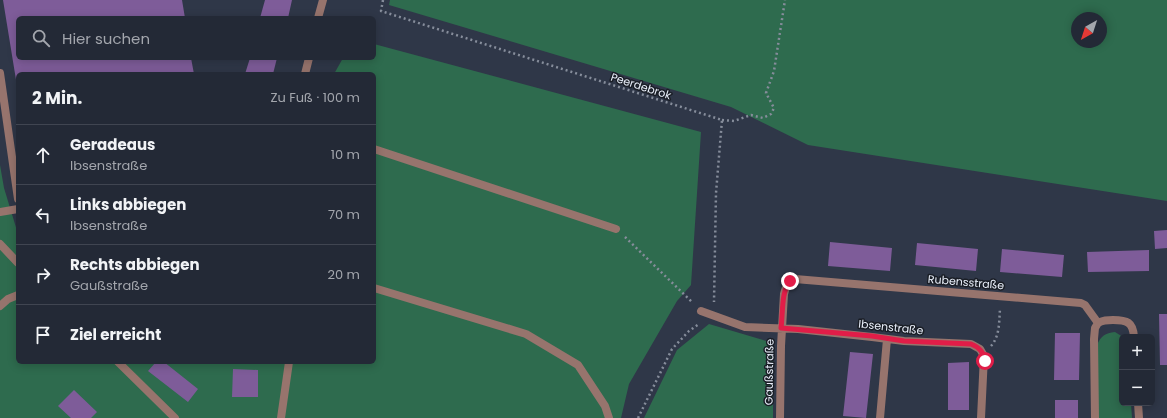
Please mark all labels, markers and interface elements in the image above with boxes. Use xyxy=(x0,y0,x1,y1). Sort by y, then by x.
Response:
north arrow xyxy=(1071,12,1107,48)
search box xyxy=(16,16,376,60)
icon: search xyxy=(30,27,52,49)
text: Hier suchen xyxy=(62,28,150,49)
street label: Peerdebrok xyxy=(609,69,674,103)
text: 2 Min. xyxy=(32,86,82,110)
text: Zu Fuß · 100 m xyxy=(270,88,360,107)
text: Geradeaus xyxy=(70,134,155,155)
icon: ahead xyxy=(32,144,54,166)
text: 10 m xyxy=(331,145,360,164)
text: Ibsenstraße xyxy=(70,156,147,175)
text: Links abbiegen xyxy=(70,194,186,215)
icon: left xyxy=(32,204,54,226)
text: 70 m xyxy=(328,205,360,224)
text: Ibsenstraße xyxy=(70,216,147,235)
text: Rechts abbiegen xyxy=(70,254,200,275)
icon: right xyxy=(32,264,54,286)
text: 20 m xyxy=(327,265,360,284)
street label: Rubensstraße xyxy=(927,271,1005,293)
route end xyxy=(781,272,799,290)
text: Gaußstraße xyxy=(70,276,148,295)
street label: Ibsenstraße xyxy=(858,316,925,338)
icon: arrive xyxy=(32,324,54,346)
text: Ziel erreicht xyxy=(70,324,161,345)
map controls xyxy=(1119,334,1155,406)
button: + xyxy=(1119,334,1155,370)
street label: Gaußstraße xyxy=(760,339,778,405)
route start xyxy=(976,352,994,370)
button: − xyxy=(1119,370,1155,406)

